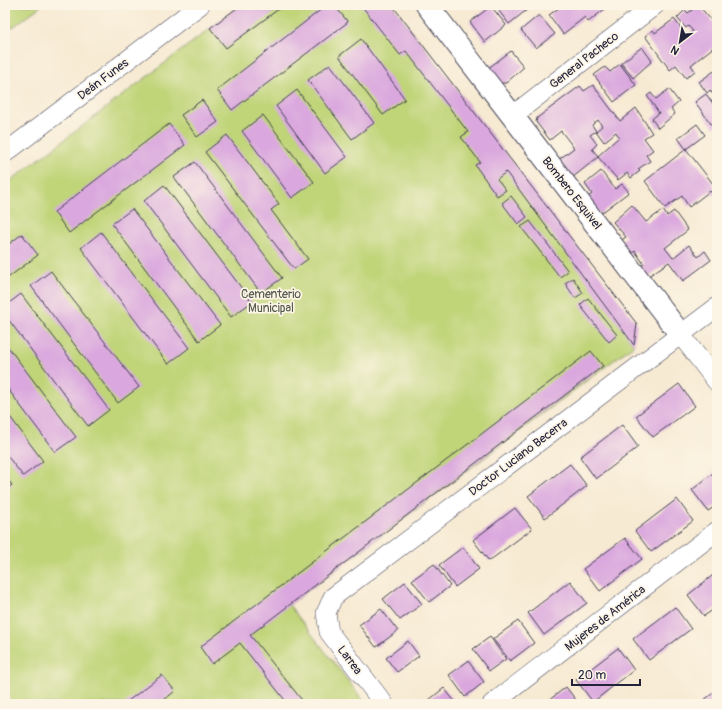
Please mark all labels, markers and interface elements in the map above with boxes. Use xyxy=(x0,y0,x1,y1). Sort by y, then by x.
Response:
north arrow xyxy=(660,22,700,62)
street label: General Pacheco xyxy=(547,28,622,92)
text: N xyxy=(668,42,682,58)
street label: Deán Funes xyxy=(75,55,132,103)
street label: Bombero Esquivel xyxy=(538,154,605,233)
park label: Cementerio Municipal xyxy=(241,287,301,316)
street label: Doctor Luciano Becerra xyxy=(466,415,571,499)
street label: Mujeres de América xyxy=(562,582,649,655)
street label: Larrea xyxy=(334,643,366,678)
scale bar xyxy=(572,661,640,687)
text: 20 m xyxy=(578,668,607,683)

